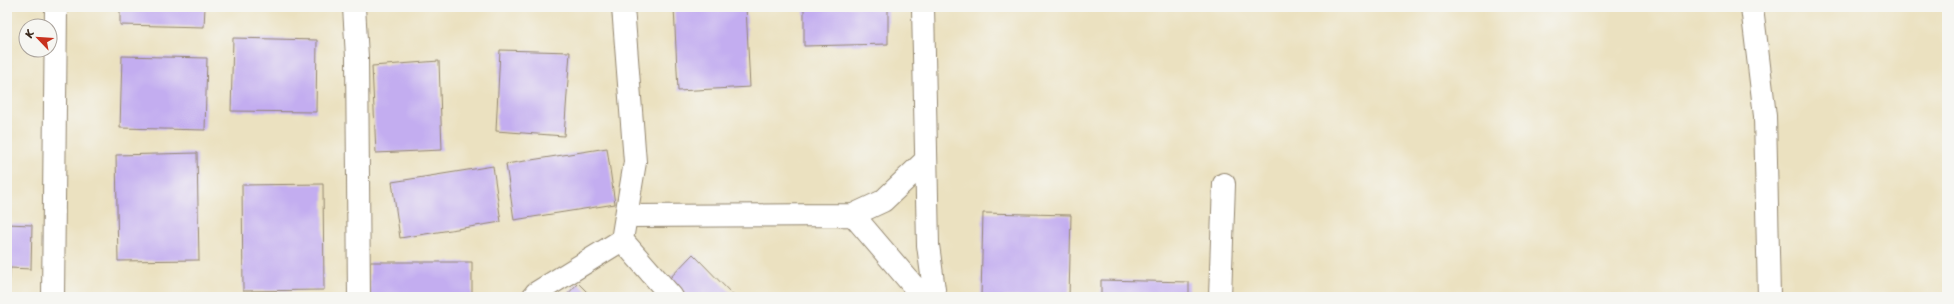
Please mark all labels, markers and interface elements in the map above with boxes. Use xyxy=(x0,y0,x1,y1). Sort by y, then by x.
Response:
north arrow xyxy=(18,18,58,58)
text: K xyxy=(19,26,40,42)

